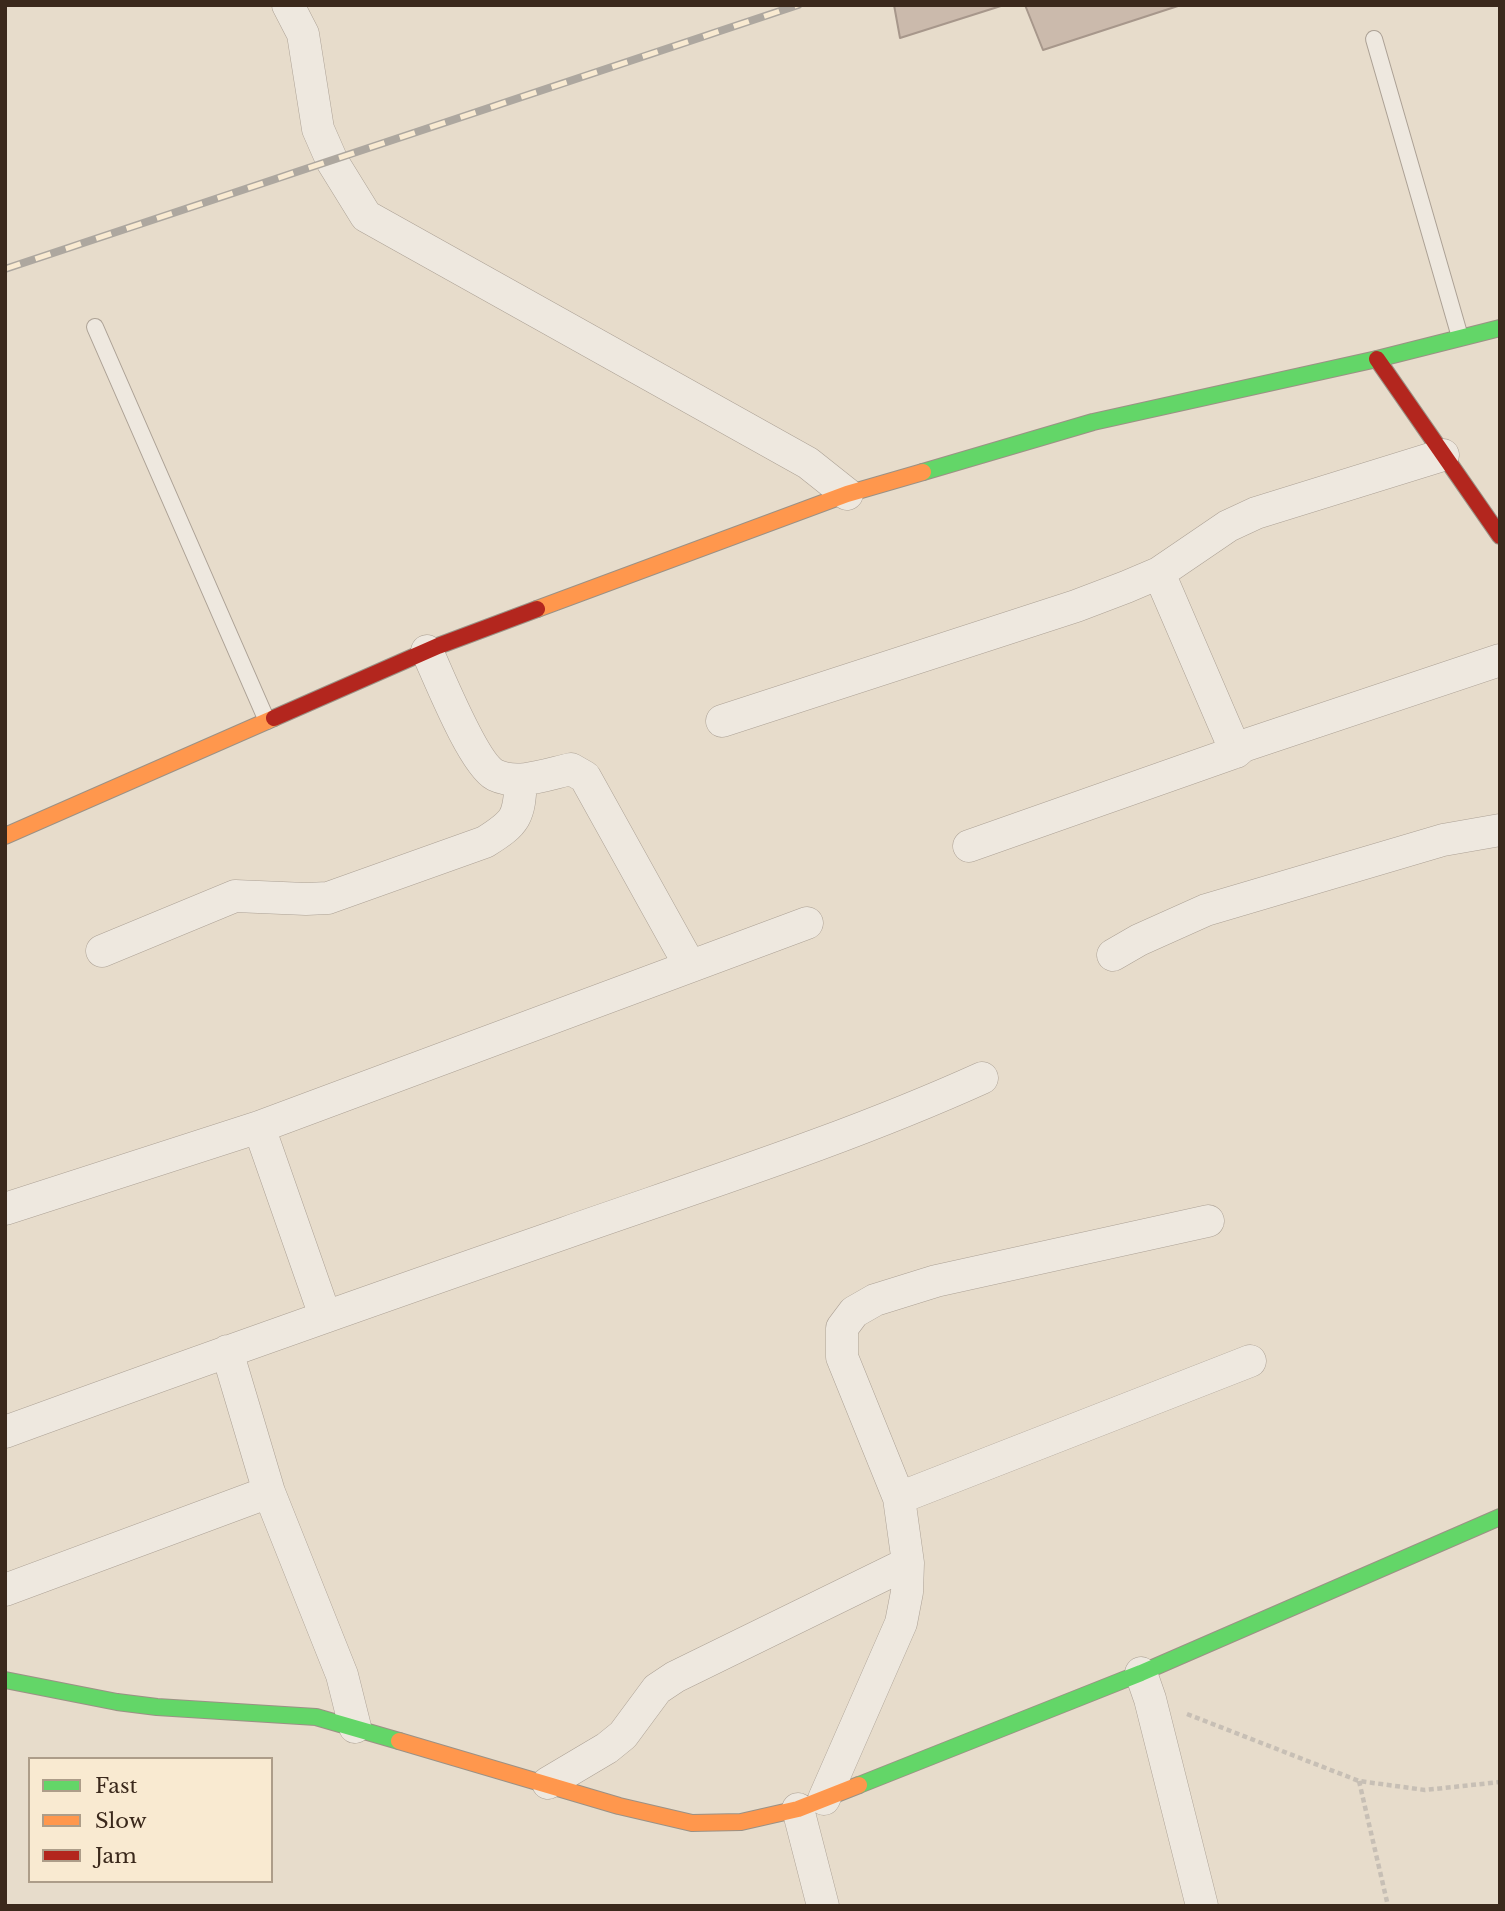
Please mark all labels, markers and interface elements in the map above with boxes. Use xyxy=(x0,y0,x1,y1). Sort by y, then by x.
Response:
legend xyxy=(28,1757,273,1883)
text: Fast xyxy=(95,1773,137,1799)
text: Slow xyxy=(95,1808,147,1834)
text: Jam xyxy=(95,1843,137,1869)

